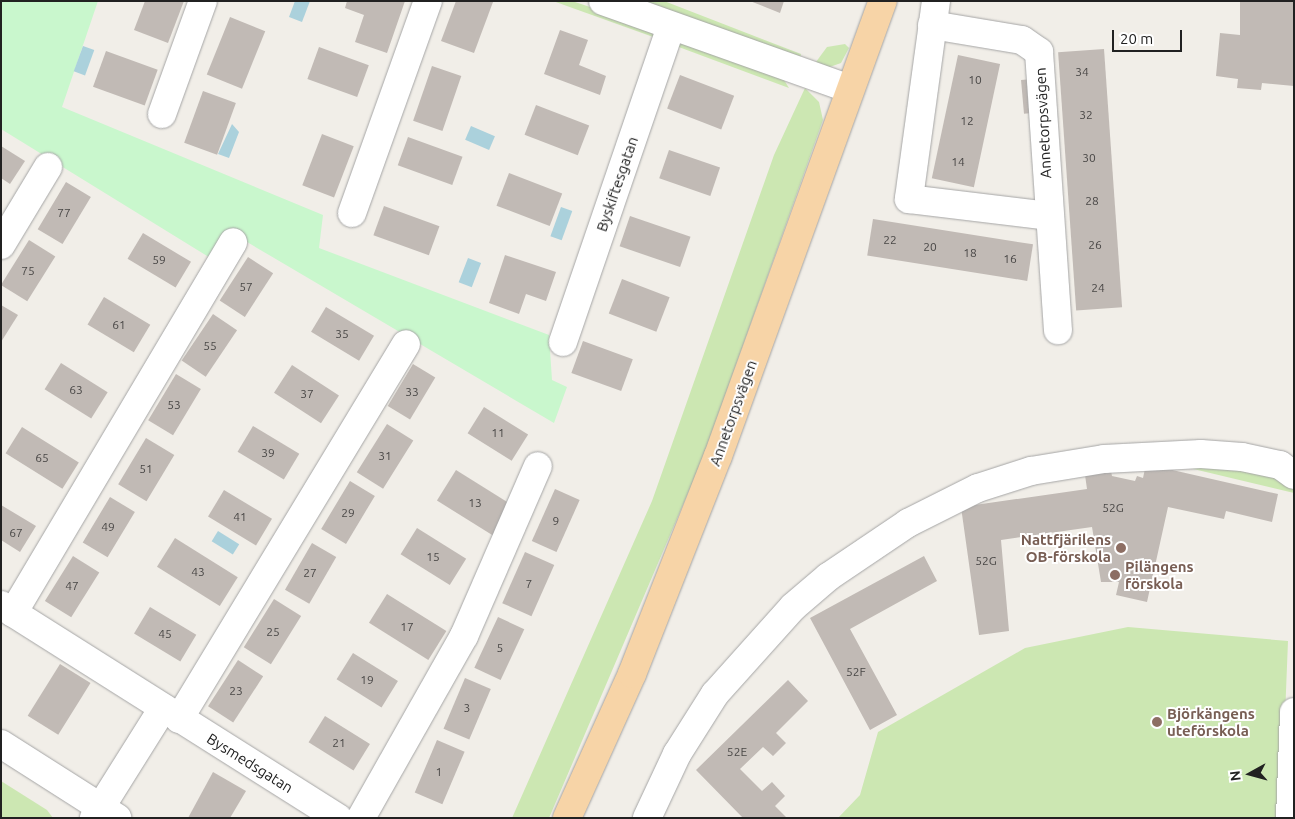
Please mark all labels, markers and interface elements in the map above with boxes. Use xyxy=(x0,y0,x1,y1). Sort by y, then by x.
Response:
scale bar xyxy=(1115,20,1185,52)
text: 20 m xyxy=(1120,30,1153,47)
house number: 34 xyxy=(1075,65,1089,79)
street label: Annetorpsvägen xyxy=(1031,67,1055,179)
house number: 10 xyxy=(968,73,982,87)
house number: 32 xyxy=(1079,108,1093,122)
house number: 12 xyxy=(960,114,974,128)
street label: Byskiftesgatan xyxy=(592,134,642,234)
house number: 30 xyxy=(1082,151,1096,165)
house number: 14 xyxy=(951,155,965,169)
house number: 28 xyxy=(1085,194,1099,208)
house number: 77 xyxy=(57,206,71,220)
house number: 22 xyxy=(883,233,897,247)
house number: 26 xyxy=(1088,238,1102,252)
house number: 20 xyxy=(923,240,937,254)
house number: 18 xyxy=(963,246,977,260)
house number: 16 xyxy=(1003,252,1017,266)
house number: 59 xyxy=(152,253,166,267)
house number: 75 xyxy=(21,264,35,278)
house number: 57 xyxy=(239,280,253,294)
house number: 24 xyxy=(1091,281,1105,295)
house number: 61 xyxy=(112,318,126,332)
house number: 35 xyxy=(335,327,349,341)
house number: 55 xyxy=(203,339,217,353)
street label: Annetorpsvägen xyxy=(706,358,760,468)
house number: 63 xyxy=(69,383,83,397)
house number: 33 xyxy=(405,385,419,399)
house number: 37 xyxy=(300,387,314,401)
house number: 53 xyxy=(167,398,181,412)
house number: 11 xyxy=(491,426,505,440)
house number: 39 xyxy=(261,446,275,460)
house number: 31 xyxy=(378,449,392,463)
house number: 65 xyxy=(35,451,49,465)
house number: 51 xyxy=(139,462,153,476)
house number: 13 xyxy=(468,496,482,510)
house number: 52G xyxy=(1102,501,1124,515)
house number: 29 xyxy=(341,506,355,520)
house number: 41 xyxy=(233,510,247,524)
house number: 9 xyxy=(553,514,559,528)
house number: 49 xyxy=(101,520,115,534)
house number: 67 xyxy=(9,526,23,540)
place label: Nattfjärilens OB-förskola xyxy=(1021,530,1111,565)
marker: Nattfjärilens OB-förskola xyxy=(1115,542,1127,554)
house number: 15 xyxy=(426,550,440,564)
house number: 52G xyxy=(975,554,997,568)
place label: Pilängens förskola xyxy=(1125,557,1194,592)
house number: 43 xyxy=(191,565,205,579)
house number: 27 xyxy=(303,566,317,580)
marker: Pilängens förskola xyxy=(1109,569,1121,581)
house number: 7 xyxy=(526,577,532,591)
house number: 47 xyxy=(65,579,79,593)
house number: 17 xyxy=(400,620,414,634)
house number: 25 xyxy=(266,625,280,639)
house number: 45 xyxy=(158,627,172,641)
house number: 5 xyxy=(497,641,503,655)
house number: 52F xyxy=(846,665,866,679)
house number: 19 xyxy=(360,673,374,687)
house number: 23 xyxy=(229,684,243,698)
house number: 3 xyxy=(464,701,470,715)
place label: Björkängens uteförskola xyxy=(1167,704,1255,739)
marker: Björkängens uteförskola xyxy=(1151,716,1163,728)
street label: Bysmedsgatan xyxy=(204,729,296,797)
house number: 21 xyxy=(332,736,346,750)
house number: 52E xyxy=(727,745,747,759)
north arrow xyxy=(1225,749,1275,799)
house number: 1 xyxy=(436,765,442,779)
text: N xyxy=(1227,770,1244,782)

